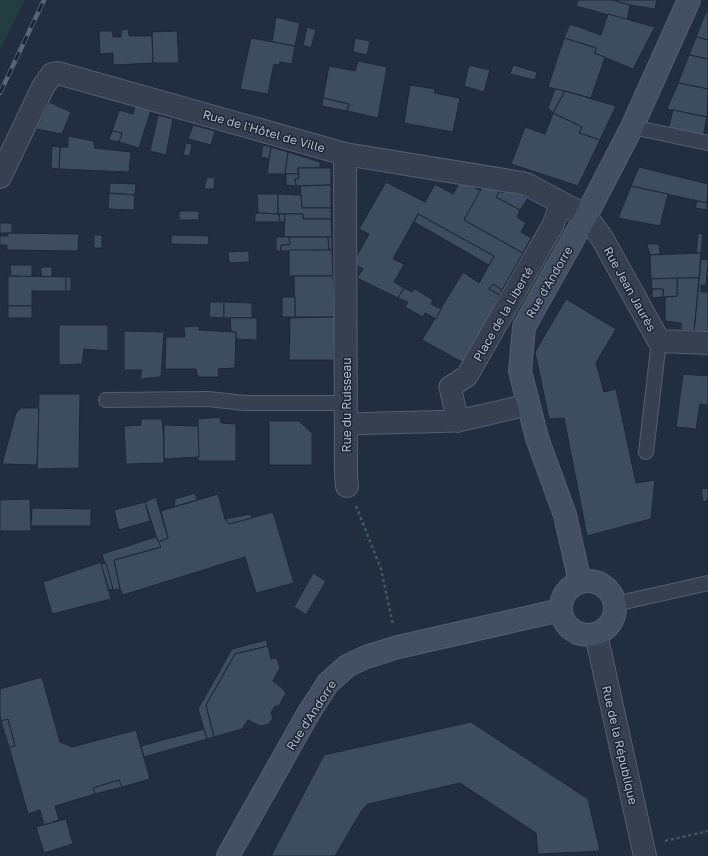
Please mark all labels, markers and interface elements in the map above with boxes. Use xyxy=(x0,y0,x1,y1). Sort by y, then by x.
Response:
street label: Rue de l'Hôtel de Ville xyxy=(201,106,327,156)
street label: Rue d'Andorre xyxy=(522,243,576,321)
street label: Rue Jean Jaurès xyxy=(601,244,659,334)
street label: Place de la Liberté xyxy=(470,264,536,364)
street label: Rue du Ruisseau xyxy=(339,358,354,452)
street label: Rue d'Andorre xyxy=(283,677,339,753)
street label: Rue de la République xyxy=(599,684,641,806)

